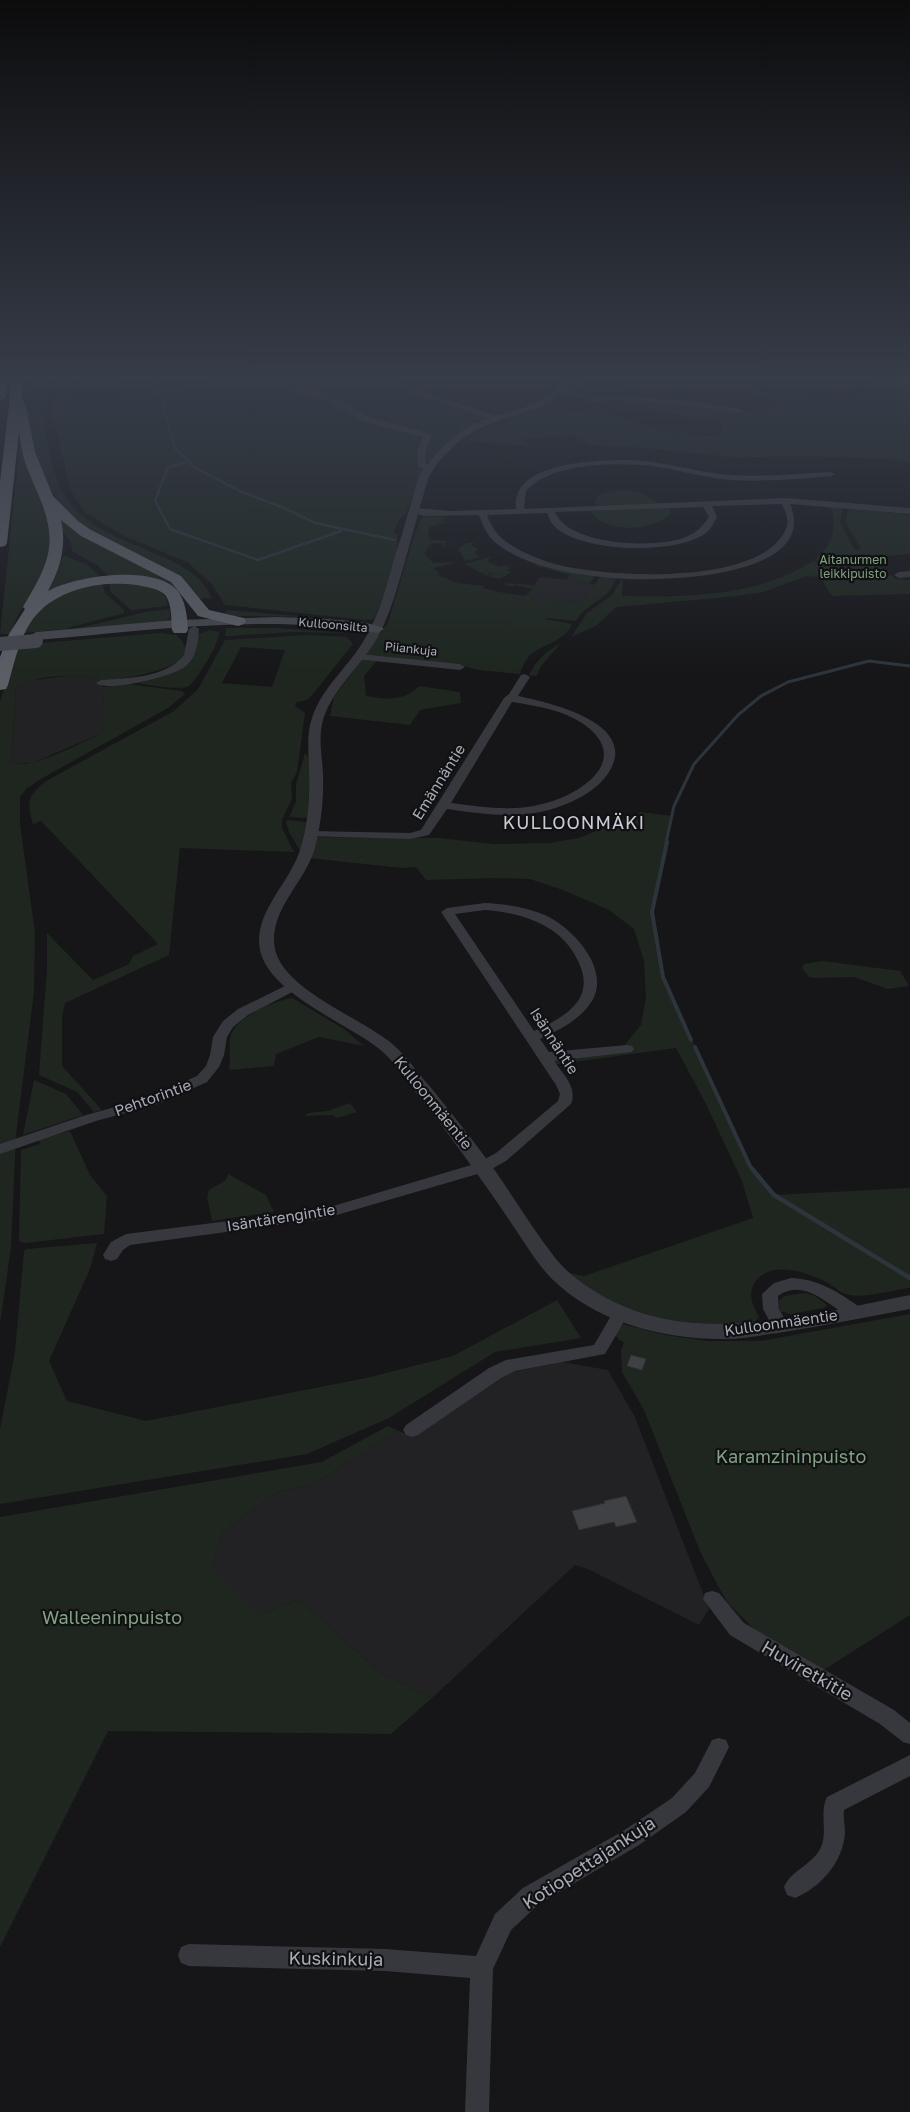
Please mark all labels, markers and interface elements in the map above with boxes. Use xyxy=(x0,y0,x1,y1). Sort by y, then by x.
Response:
park label: Aitanurmen leikkipuisto xyxy=(819,552,887,581)
street label: Kulloonsilta xyxy=(298,614,368,635)
street label: Piiankuja xyxy=(384,638,438,659)
street label: Emännäntie xyxy=(408,740,469,823)
district label: KULLOONMÄKI xyxy=(503,811,645,833)
street label: Isännäntie xyxy=(527,1004,583,1077)
street label: Kulloonmäentie xyxy=(391,1052,477,1153)
street label: Pehtorintie xyxy=(112,1075,194,1119)
street label: Isäntärengintie xyxy=(225,1200,337,1234)
street label: Kulloonmäentie xyxy=(723,1305,839,1339)
park label: Karamzininpuisto xyxy=(716,1445,866,1467)
park label: Walleeninpuisto xyxy=(42,1606,182,1628)
street label: Huviretkitie xyxy=(758,1635,857,1705)
street label: Kotiopettajankuja xyxy=(518,1811,659,1913)
street label: Kuskinkuja xyxy=(289,1946,384,1970)

